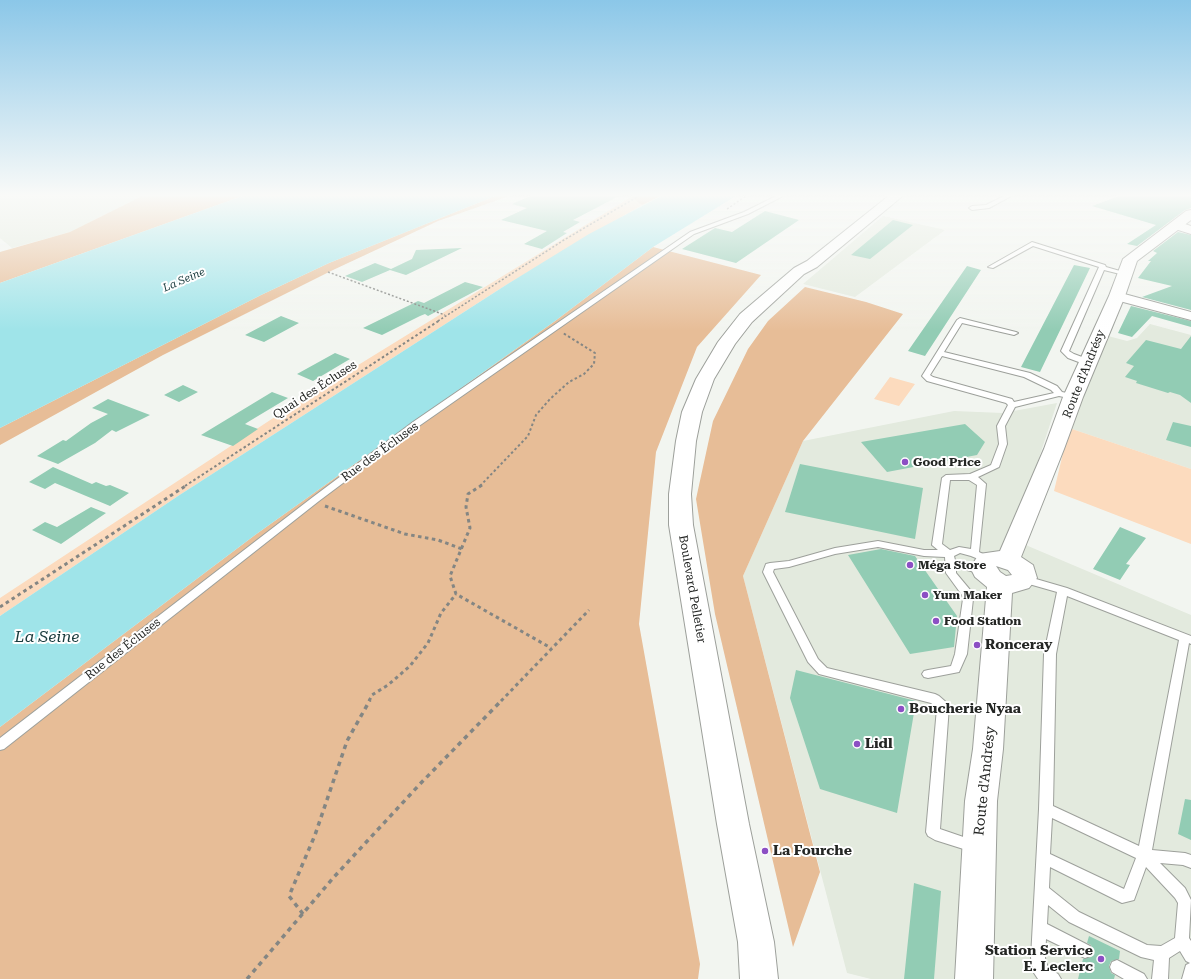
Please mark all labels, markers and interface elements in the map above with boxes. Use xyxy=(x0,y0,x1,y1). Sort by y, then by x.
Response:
water label: La Seine xyxy=(161,265,207,295)
street label: Route d'Andrésy xyxy=(1060,328,1108,420)
street label: Quai des Écluses xyxy=(270,358,360,422)
street label: Rue des Écluses xyxy=(339,419,421,485)
place label: Good Price xyxy=(913,455,981,469)
marker: Good Price xyxy=(900,457,910,467)
street label: Boulevard Pelletier xyxy=(675,534,709,644)
place label: Méga Store xyxy=(918,558,986,572)
marker: Méga Store xyxy=(905,560,915,570)
place label: Yum Maker xyxy=(933,588,1002,602)
marker: Yum Maker xyxy=(920,590,930,600)
place label: Food Station xyxy=(944,614,1021,628)
street label: Rue des Écluses xyxy=(82,615,164,683)
marker: Food Station xyxy=(931,616,941,626)
water label: La Seine xyxy=(15,627,79,647)
place label: Ronceray xyxy=(985,637,1052,653)
marker: Ronceray xyxy=(972,640,982,650)
place label: Boucherie Nyaa xyxy=(909,701,1021,717)
marker: Boucherie Nyaa xyxy=(896,704,906,714)
street label: Route d'Andrésy xyxy=(971,726,999,836)
place label: Lidl xyxy=(865,736,893,752)
marker: Lidl xyxy=(852,739,862,749)
place label: La Fourche xyxy=(773,843,852,859)
marker: La Fourche xyxy=(760,846,770,856)
place label: Station Service E. Leclerc xyxy=(985,943,1093,976)
marker: Station Service E. Leclerc xyxy=(1096,954,1106,964)

